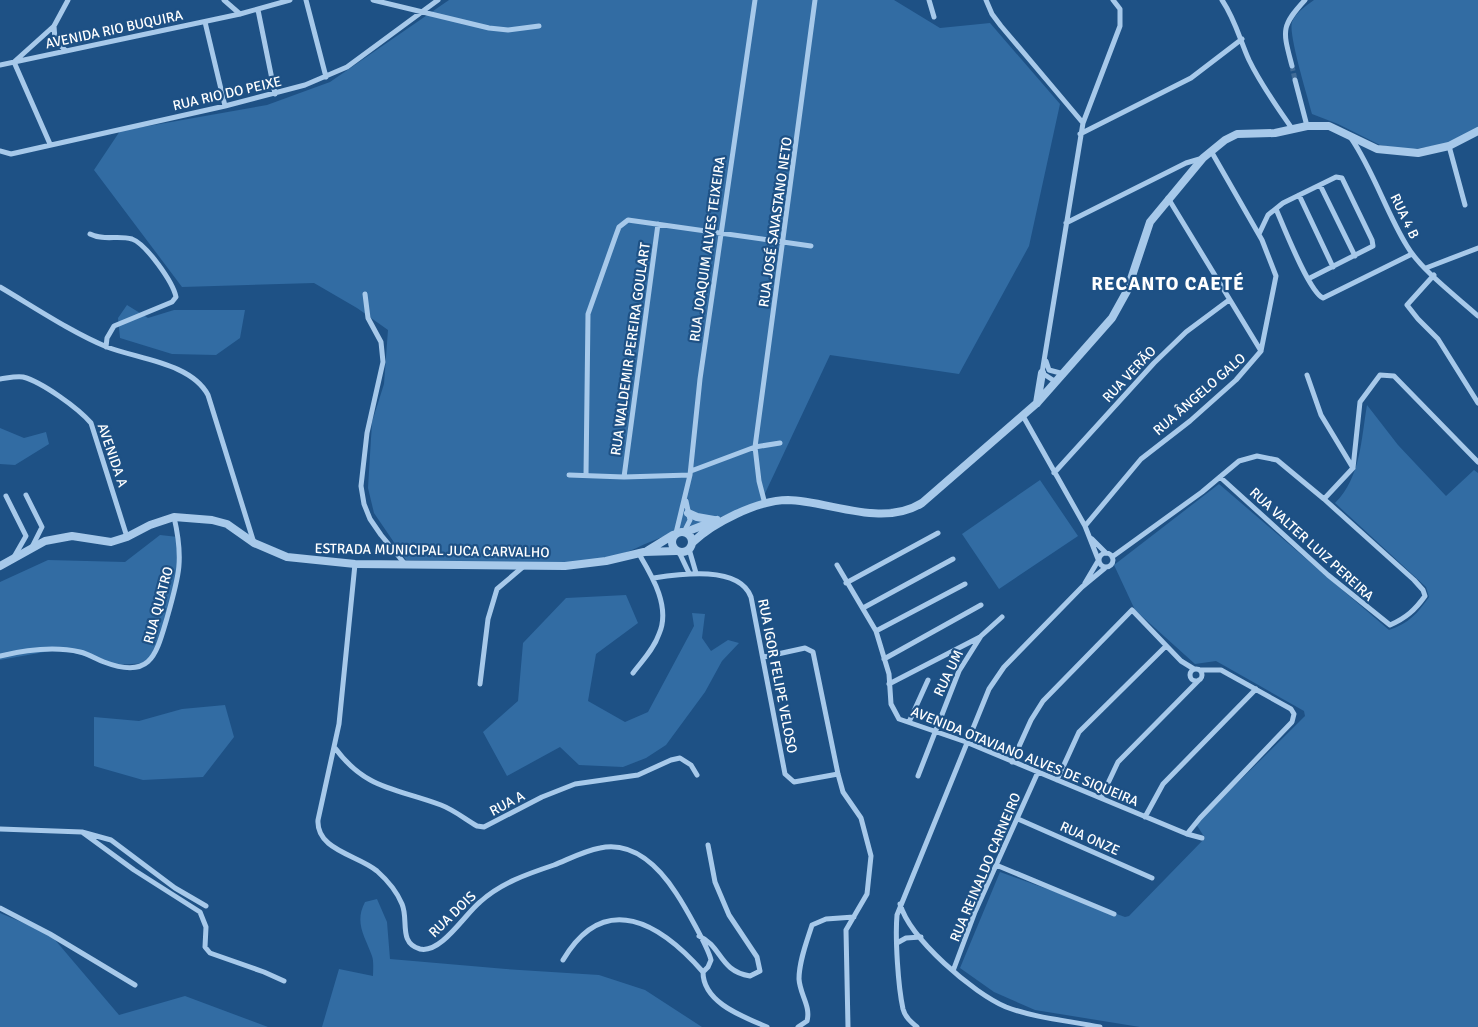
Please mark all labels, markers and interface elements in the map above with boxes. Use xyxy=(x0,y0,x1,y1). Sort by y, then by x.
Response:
street label: AVENIDA RIO BUQUIRA xyxy=(44,7,185,52)
street label: RUA RIO DO PEIXE xyxy=(171,73,283,114)
street label: RUA JOSÉ SAVASTANO NETO xyxy=(755,136,796,308)
street label: RUA JOAQUIM ALVES TEIXEIRA xyxy=(686,155,729,343)
street label: RUA 4 B xyxy=(1386,191,1423,242)
street label: RUA WALDEMIR PEREIRA GOULART xyxy=(607,241,654,457)
district label: RECANTO CAETÉ xyxy=(1091,272,1245,296)
street label: RUA VERÃO xyxy=(1099,343,1160,406)
street label: RUA ÂNGELO GALO xyxy=(1150,350,1249,439)
street label: AVENIDA A xyxy=(94,421,132,490)
street label: RUA VALTER LUIZ PEREIRA xyxy=(1246,484,1378,605)
street label: ESTRADA MUNICIPAL JUCA CARVALHO xyxy=(314,540,550,561)
street label: RUA QUATRO xyxy=(140,565,177,646)
street label: RUA IGOR FELIPE VELOSO xyxy=(754,597,801,755)
street label: RUA UM xyxy=(930,647,967,699)
street label: AVENIDA OTAVIANO ALVES DE SIQUEIRA xyxy=(908,703,1142,810)
street label: RUA A xyxy=(487,787,528,820)
street label: RUA REINALDO CARNEIRO xyxy=(946,790,1025,944)
street label: RUA ONZE xyxy=(1057,818,1122,859)
street label: RUA DOIS xyxy=(425,888,480,941)

